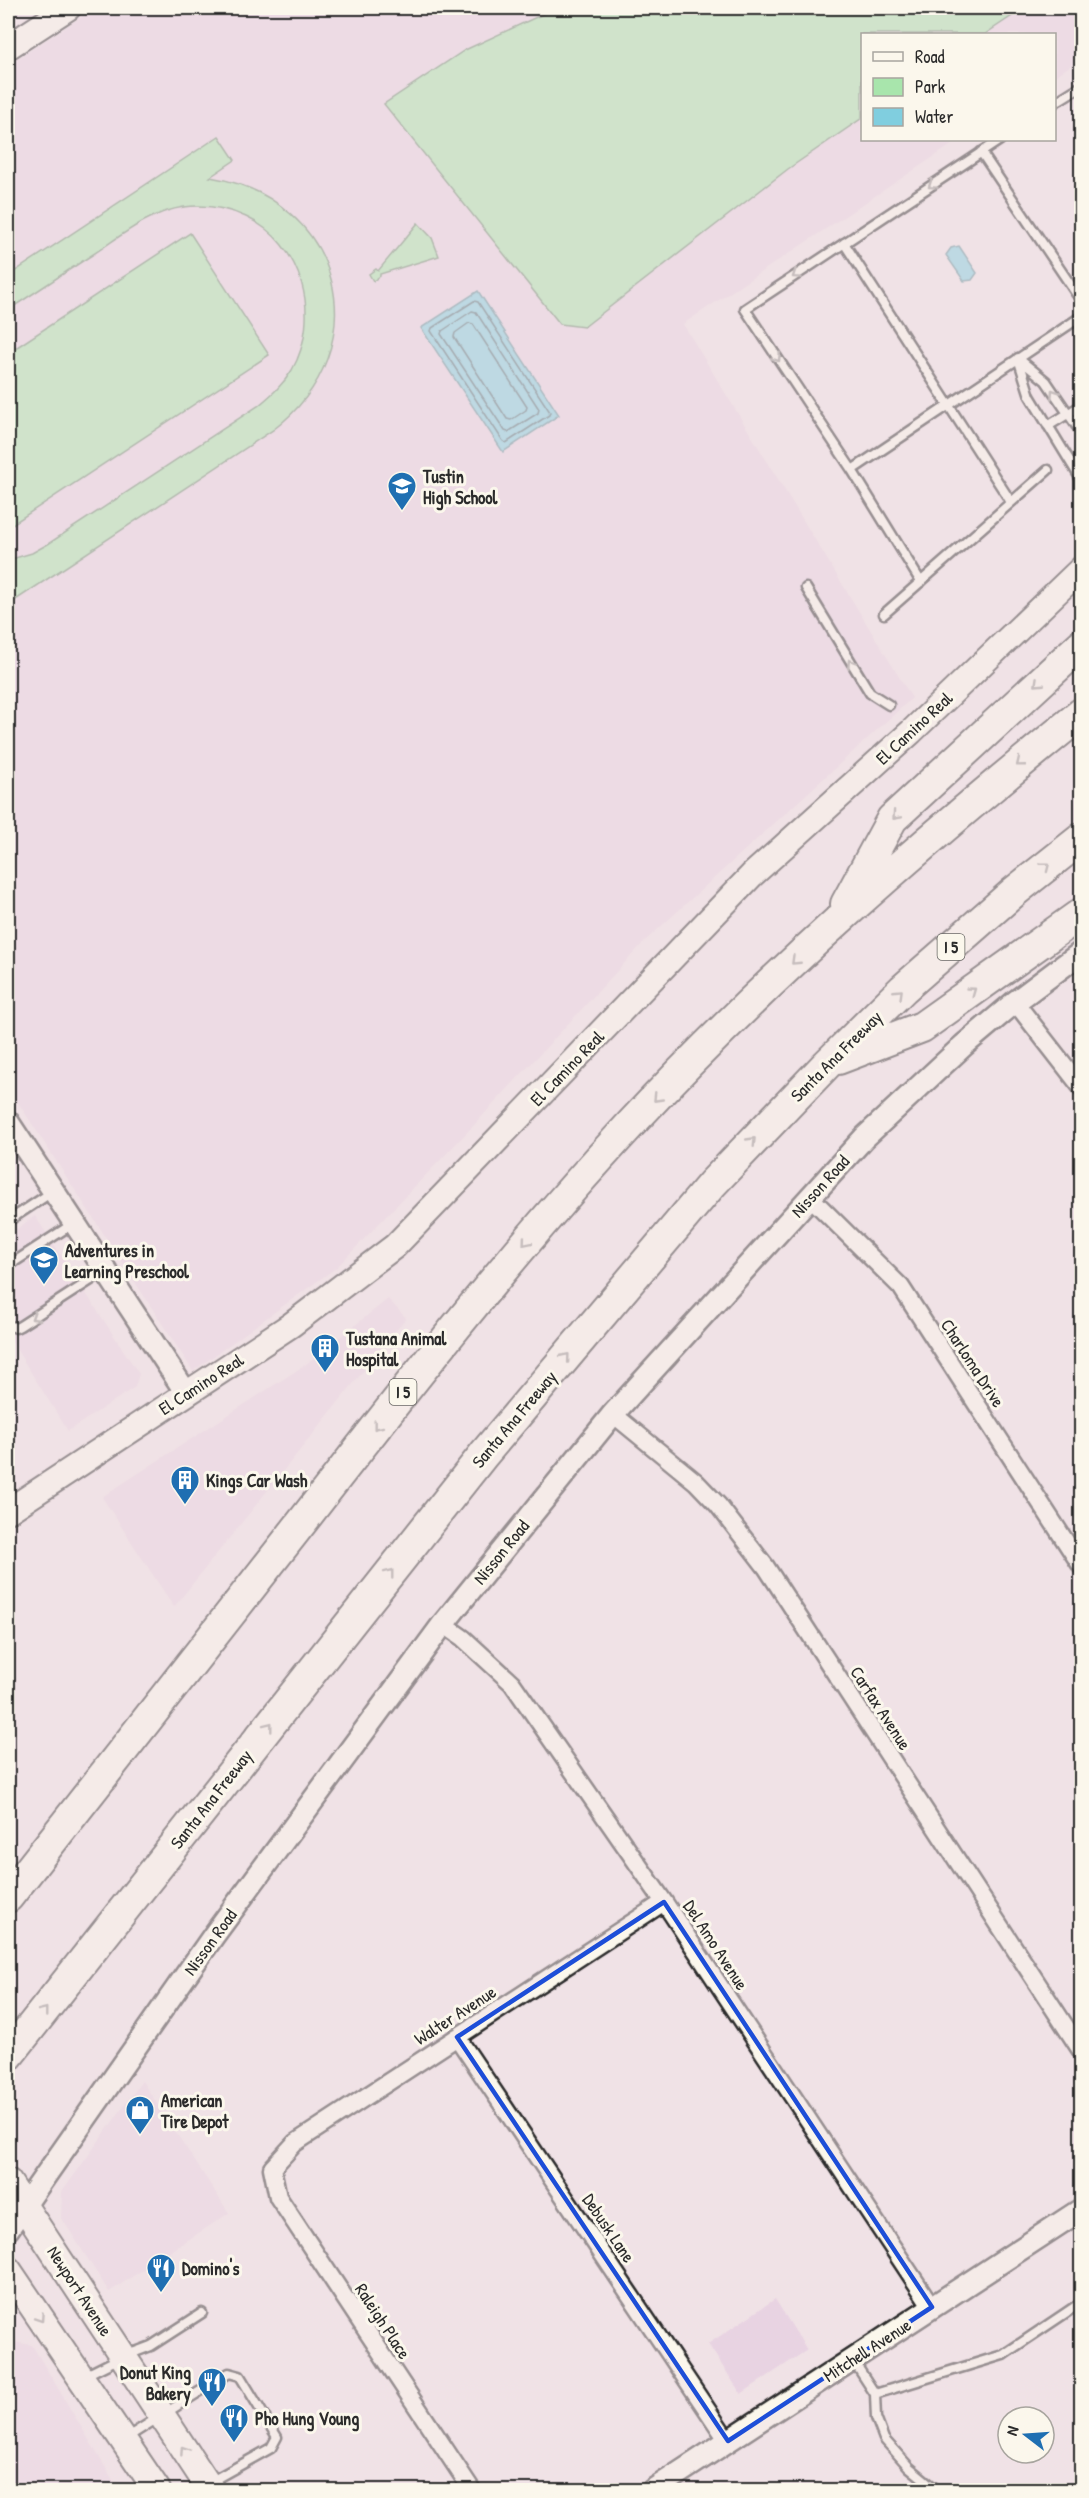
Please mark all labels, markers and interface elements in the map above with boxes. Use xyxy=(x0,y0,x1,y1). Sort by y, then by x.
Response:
legend xyxy=(861,33,1056,141)
text: Road xyxy=(915,44,945,69)
text: Park xyxy=(915,74,946,99)
text: Water xyxy=(915,104,953,129)
one-way arrow xyxy=(928,177,938,189)
one-way arrow xyxy=(791,268,802,279)
one-way arrow xyxy=(770,351,781,362)
one-way arrow xyxy=(1050,388,1061,399)
place label: Tustin High School xyxy=(422,464,498,511)
school or university icon: Tustin High School xyxy=(386,470,418,512)
one-way arrow xyxy=(846,659,858,669)
one-way arrow xyxy=(1034,675,1045,686)
street label: El Camino Real xyxy=(870,686,958,770)
one-way arrow xyxy=(1016,756,1027,767)
one-way arrow xyxy=(892,810,903,820)
one-way arrow xyxy=(1040,862,1051,873)
road number: I 5 xyxy=(938,934,964,960)
one-way arrow xyxy=(792,953,803,964)
one-way arrow xyxy=(966,988,977,999)
one-way arrow xyxy=(892,989,902,1000)
street label: Santa Ana Freeway xyxy=(785,1004,888,1107)
street label: El Camino Real xyxy=(524,1024,610,1111)
one-way arrow xyxy=(653,1091,664,1101)
one-way arrow xyxy=(745,1138,756,1149)
street label: Nisson Road xyxy=(785,1149,855,1223)
one-way arrow xyxy=(522,1235,533,1246)
place label: Adventures in Learning Preschool xyxy=(65,1238,190,1285)
school or university icon: Adventures in Learning Preschool xyxy=(28,1244,60,1286)
one-way arrow xyxy=(31,1309,42,1320)
street label: Charloma Drive xyxy=(935,1314,1011,1412)
place label: Tustana Animal Hospital xyxy=(345,1326,447,1373)
building icon: Tustana Animal Hospital xyxy=(309,1332,341,1374)
street label: El Camino Real xyxy=(154,1347,249,1421)
one-way arrow xyxy=(559,1353,570,1364)
street label: Santa Ana Freeway xyxy=(466,1365,562,1473)
road number: I 5 xyxy=(390,1379,416,1405)
one-way arrow xyxy=(373,1420,384,1431)
building icon: Kings Car Wash xyxy=(169,1464,201,1506)
place label: Kings Car Wash xyxy=(206,1468,308,1494)
street label: Nisson Road xyxy=(467,1514,535,1590)
one-way arrow xyxy=(383,1569,394,1580)
street label: Carfax Avenue xyxy=(845,1661,917,1755)
one-way arrow xyxy=(262,1722,273,1733)
street label: Santa Ana Freeway xyxy=(164,1744,258,1854)
street label: Del Amo Avenue xyxy=(678,1895,754,1995)
street label: Nisson Road xyxy=(177,1904,243,1980)
street label: Walter Avenue xyxy=(409,1979,501,2051)
one-way arrow xyxy=(36,2006,47,2017)
place label: American Tire Depot xyxy=(160,2088,229,2135)
shop icon: American Tire Depot xyxy=(124,2094,156,2136)
street label: Debusk Lane xyxy=(577,2189,641,2267)
street label: Newport Avenue xyxy=(41,2241,119,2341)
restaurant icon: Domino's xyxy=(145,2252,177,2294)
place label: Domino's xyxy=(182,2256,239,2281)
street label: Raleigh Place xyxy=(349,2278,417,2364)
one-way arrow xyxy=(33,2311,44,2322)
street label: Mitchell Avenue xyxy=(818,2312,916,2388)
place label: Donut King Bakery xyxy=(120,2360,191,2407)
restaurant icon: Donut King Bakery xyxy=(196,2366,228,2408)
restaurant icon: Pho Hung Voung xyxy=(218,2402,250,2444)
north arrow xyxy=(996,2405,1056,2465)
place label: Pho Hung Voung xyxy=(255,2406,359,2432)
text: N xyxy=(1000,2423,1024,2438)
one-way arrow xyxy=(180,2446,191,2457)

